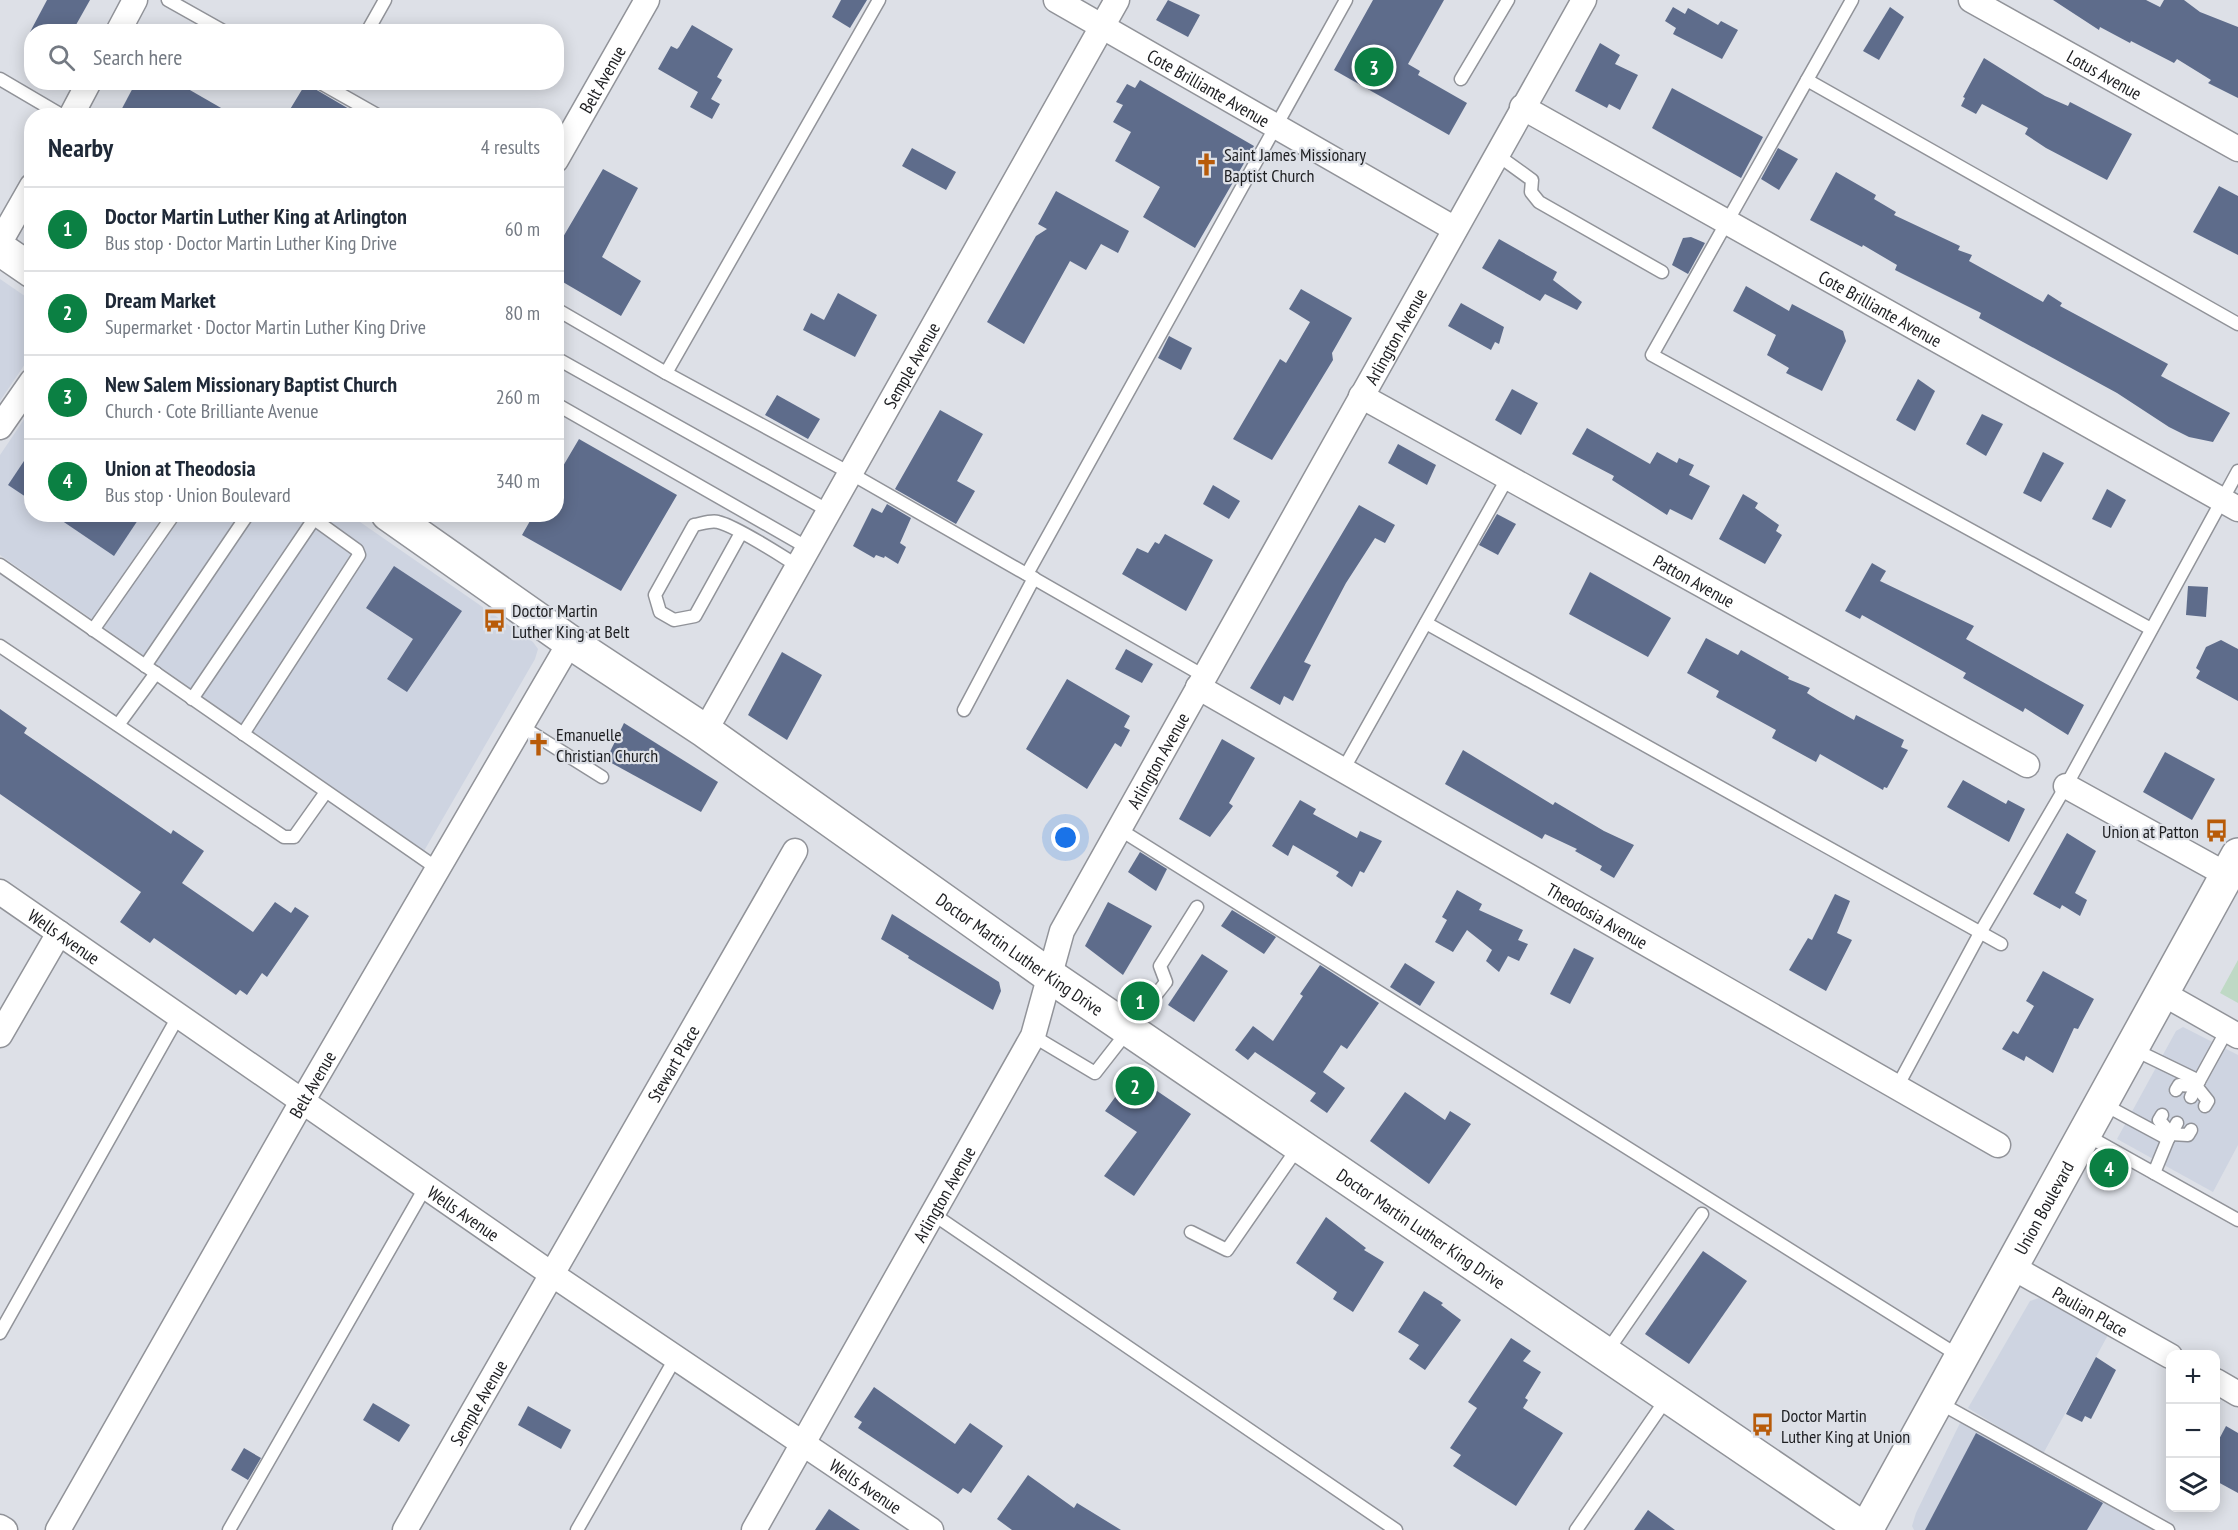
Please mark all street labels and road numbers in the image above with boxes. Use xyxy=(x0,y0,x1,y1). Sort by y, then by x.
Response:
street label: Belt Avenue xyxy=(574,41,630,117)
street label: Cote Brilliante Avenue xyxy=(1143,43,1274,132)
street label: Lotus Avenue xyxy=(2063,44,2146,105)
street label: Cote Brilliante Avenue xyxy=(1815,265,1946,352)
street label: Arlington Avenue xyxy=(1359,284,1432,388)
street label: Semple Avenue xyxy=(878,318,945,412)
street label: Patton Avenue xyxy=(1650,549,1739,612)
street label: Arlington Avenue xyxy=(1122,708,1194,812)
street label: Theodosia Avenue xyxy=(1543,878,1652,954)
street label: Doctor Martin Luther King Drive xyxy=(932,887,1108,1020)
street label: Wells Avenue xyxy=(24,904,104,969)
street label: Stewart Place xyxy=(642,1021,704,1106)
street label: Belt Avenue xyxy=(284,1047,341,1122)
street label: Arlington Avenue xyxy=(908,1142,980,1246)
street label: Union Boulevard xyxy=(2009,1157,2079,1258)
street label: Doctor Martin Luther King Drive xyxy=(1332,1163,1510,1294)
street label: Wells Avenue xyxy=(423,1180,504,1246)
street label: Paulian Place xyxy=(2049,1281,2132,1342)
street label: Semple Avenue xyxy=(445,1356,512,1450)
street label: Wells Avenue xyxy=(825,1453,906,1519)

